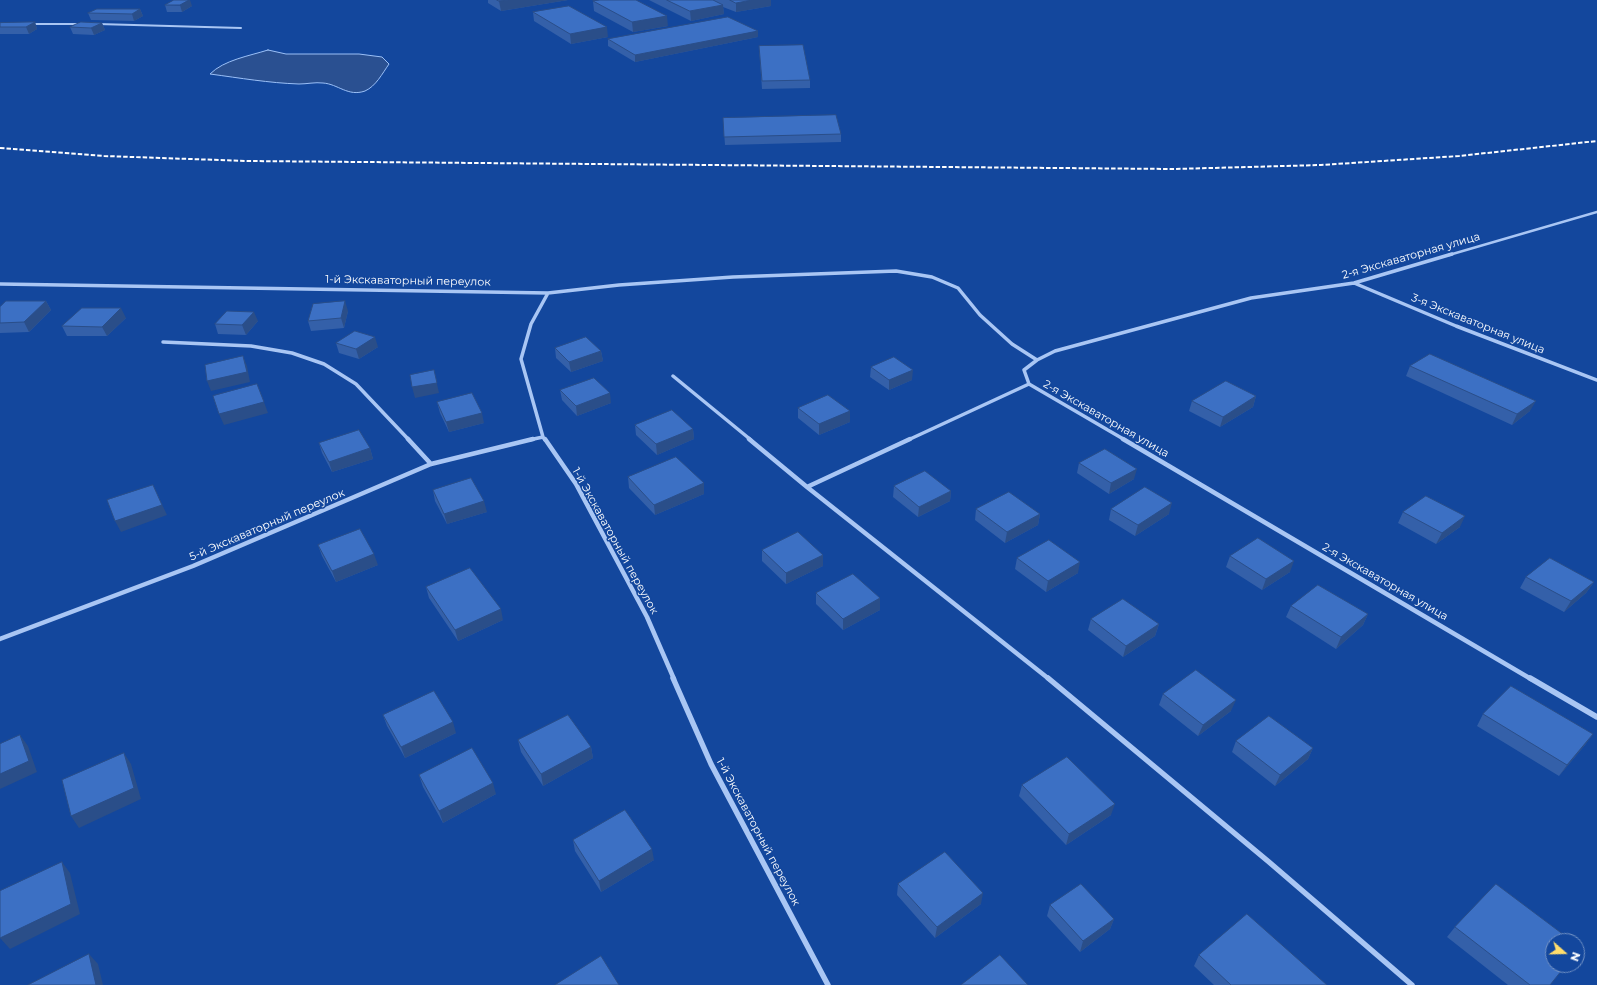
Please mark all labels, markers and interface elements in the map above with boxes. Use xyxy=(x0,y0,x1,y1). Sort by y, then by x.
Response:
street label: 2-я Экскаваторная улица xyxy=(1341,230,1481,282)
street label: 1-й Экскаваторный переулок xyxy=(325,273,491,289)
street label: 3-я Экскаваторная улица xyxy=(1409,291,1547,357)
street label: 2-я Экскаваторная улица xyxy=(1041,378,1171,460)
street label: 1-й Экскаваторный переулок xyxy=(569,466,661,616)
street label: 5-й Экскаваторный переулок xyxy=(187,486,347,564)
street label: 2-я Экскаваторная улица xyxy=(1320,541,1450,623)
street label: 1-й Экскаваторный переулок xyxy=(713,756,803,908)
north arrow xyxy=(1545,933,1585,973)
text: N xyxy=(1567,950,1583,963)

